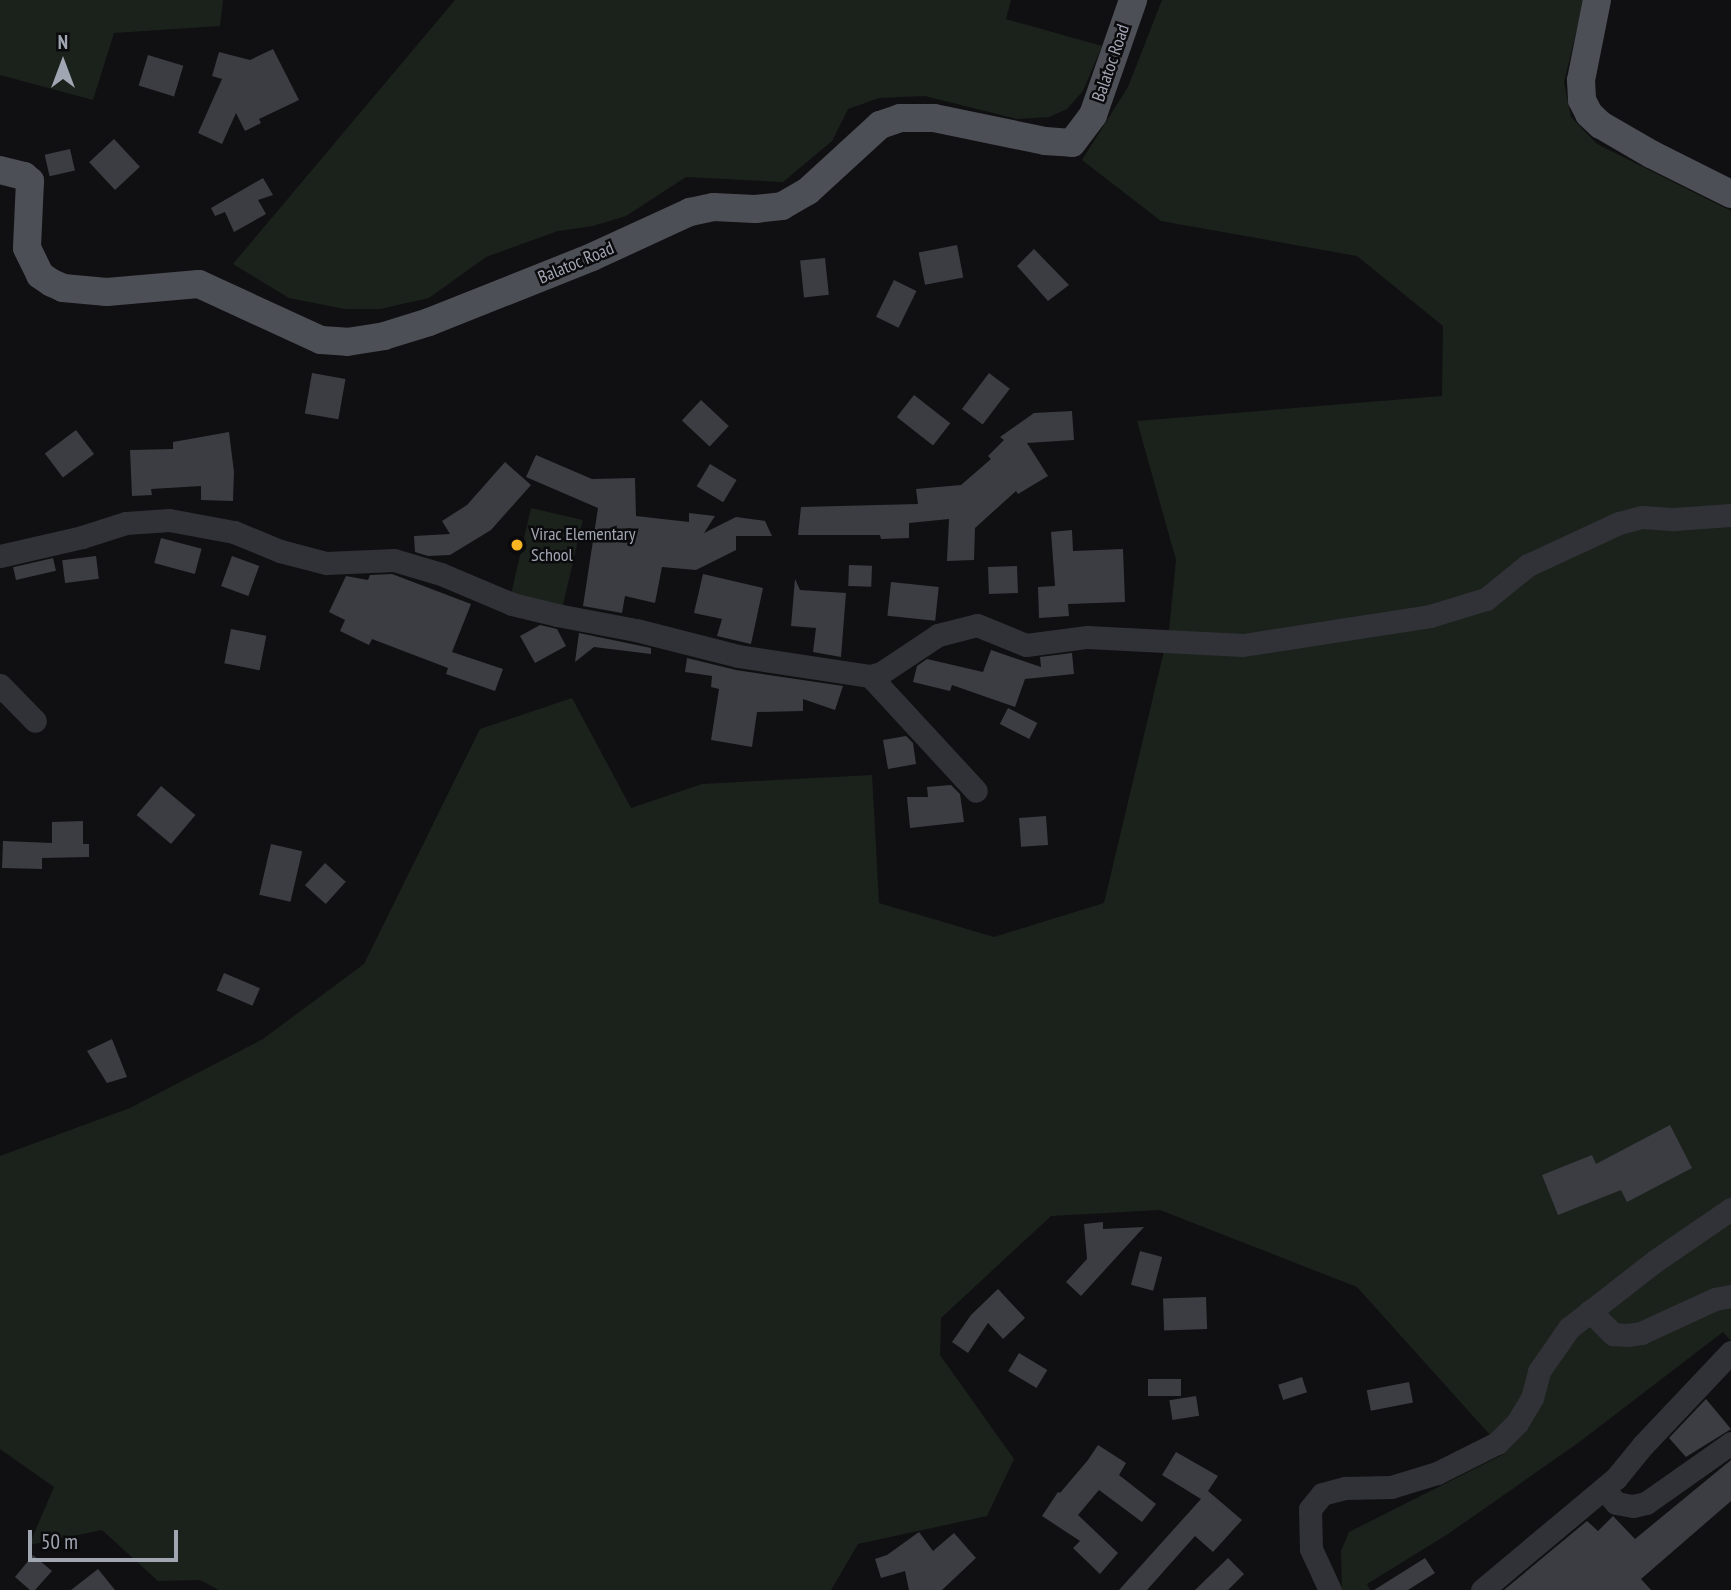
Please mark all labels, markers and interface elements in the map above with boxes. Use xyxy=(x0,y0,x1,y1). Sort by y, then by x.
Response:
street label: Balatoc Road xyxy=(1088,21,1134,105)
north arrow xyxy=(28,28,98,98)
text: N xyxy=(58,30,68,54)
street label: Balatoc Road xyxy=(535,237,617,289)
place label: Virac Elementary School xyxy=(531,524,636,566)
marker: Virac Elementary School xyxy=(509,537,525,553)
scale bar xyxy=(32,1516,182,1560)
text: 50 m xyxy=(41,1528,78,1555)

